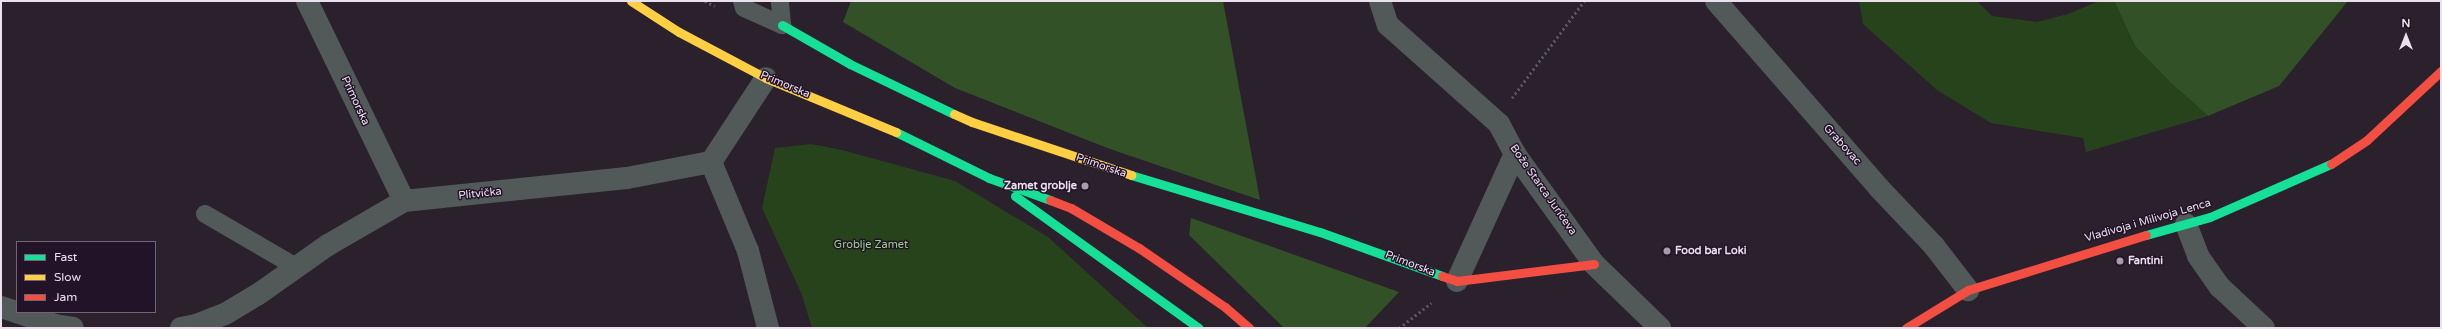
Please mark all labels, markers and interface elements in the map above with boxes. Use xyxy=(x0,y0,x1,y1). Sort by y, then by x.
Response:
north arrow xyxy=(2386,16,2426,56)
text: N xyxy=(2402,17,2410,30)
street label: Primorska xyxy=(758,69,812,101)
street label: Primorska xyxy=(338,74,372,128)
street label: Grabovac xyxy=(1820,122,1864,168)
street label: Bože Starca Jurićeva xyxy=(1507,142,1579,238)
street label: Primorska xyxy=(1074,151,1128,181)
place label: Zamet groblje xyxy=(1004,179,1077,193)
marker: Zamet groblje xyxy=(1080,181,1090,191)
street label: Plitvička xyxy=(458,185,502,203)
street label: Vladivoja i Milivoja Lenca xyxy=(2084,197,2212,245)
park label: Groblje Zamet xyxy=(834,238,908,252)
legend xyxy=(16,241,156,313)
place label: Food bar Loki xyxy=(1675,244,1746,258)
marker: Food bar Loki xyxy=(1662,246,1672,256)
street label: Primorska xyxy=(1383,248,1437,280)
text: Fast xyxy=(54,250,77,264)
place label: Fantini xyxy=(2128,254,2163,268)
marker: Fantini xyxy=(2115,256,2125,266)
text: Slow xyxy=(54,270,81,284)
text: Jam xyxy=(54,290,77,304)

